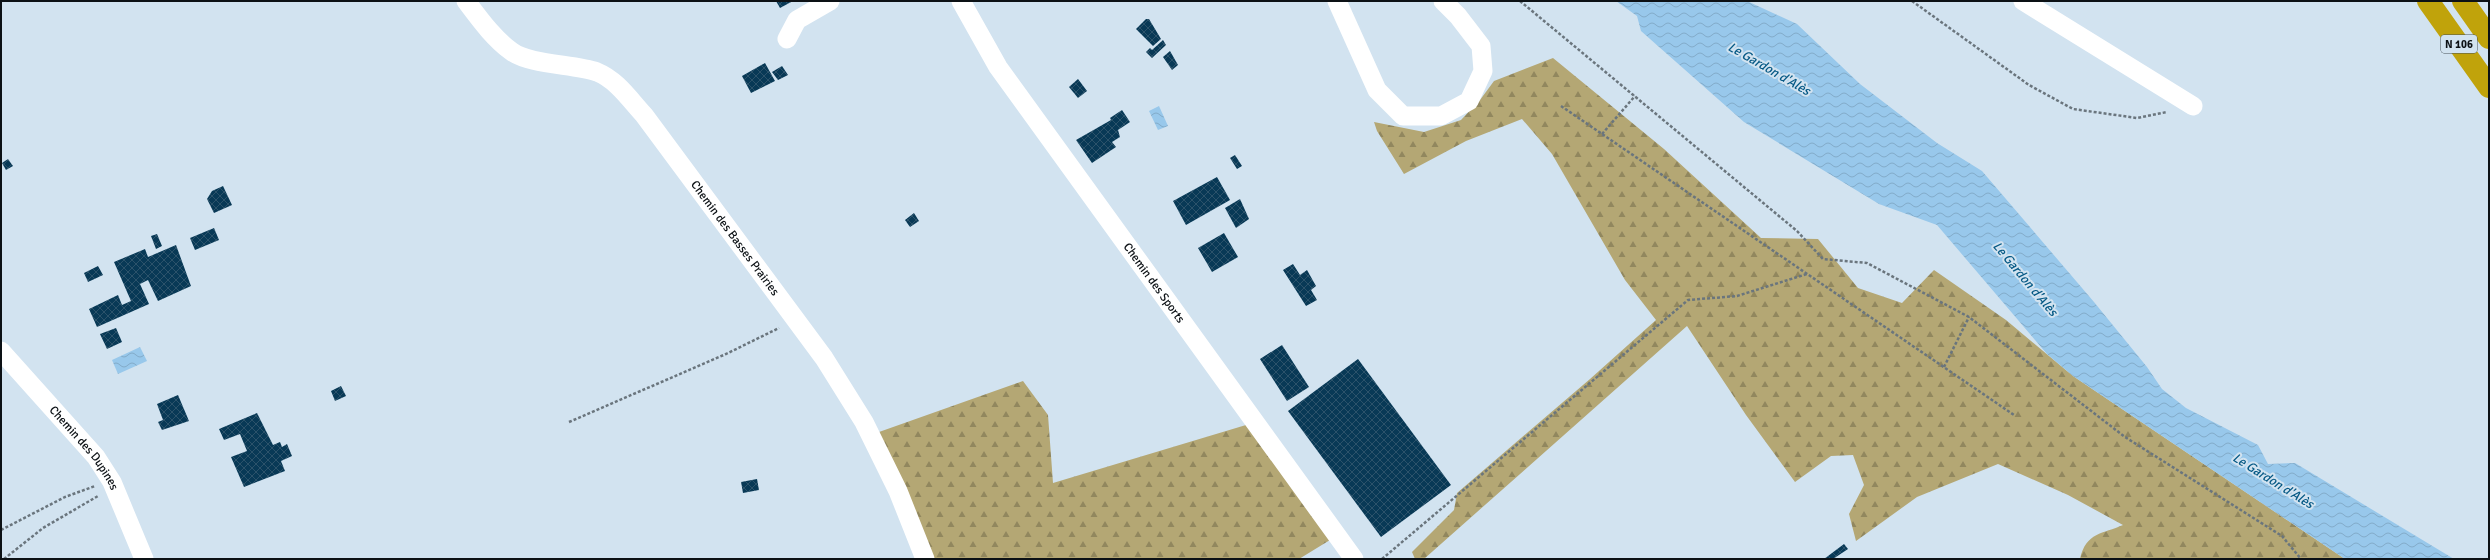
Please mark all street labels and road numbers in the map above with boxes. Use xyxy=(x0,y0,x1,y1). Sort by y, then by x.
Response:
road number: N 106 xyxy=(2441,35,2477,53)
street label: Chemin des Basses Prairies xyxy=(688,178,783,299)
street label: Chemin des Sports xyxy=(1120,240,1188,326)
street label: Chemin des Dupines xyxy=(46,403,122,492)

